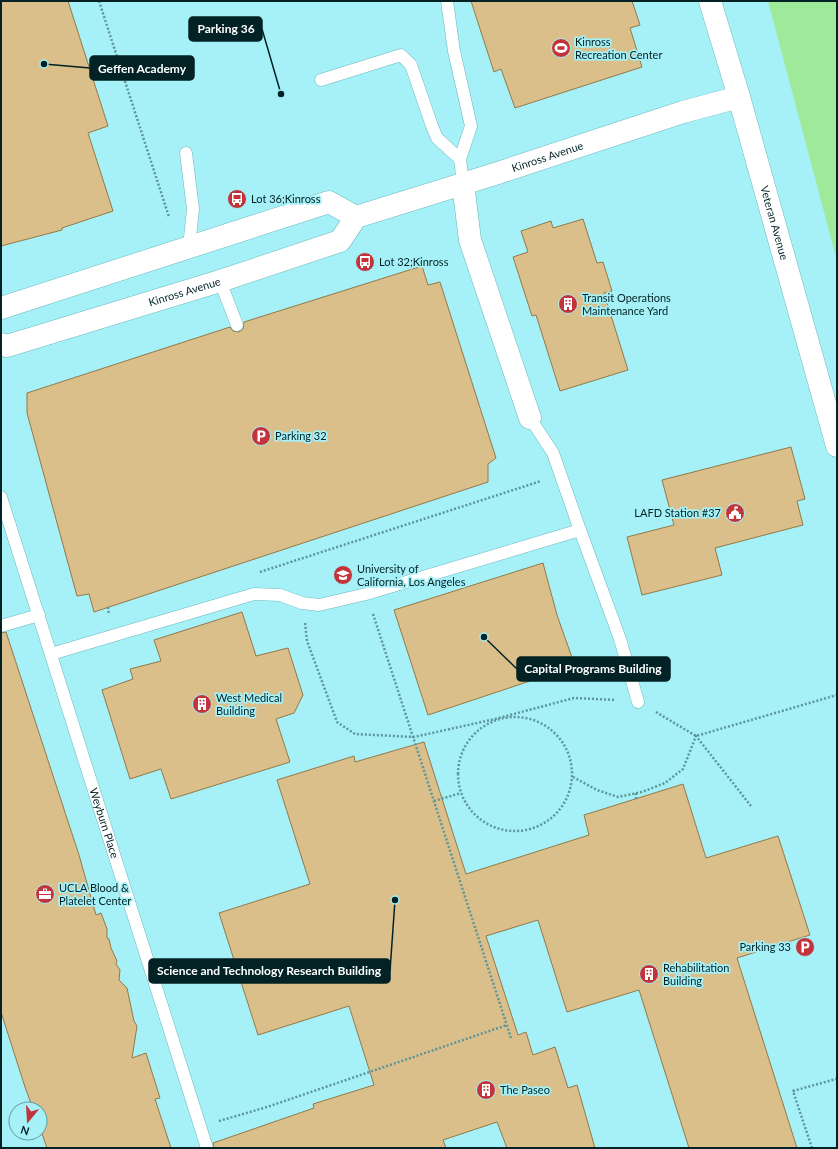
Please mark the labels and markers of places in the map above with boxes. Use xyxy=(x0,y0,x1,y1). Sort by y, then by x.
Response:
callout: Parking 36 xyxy=(189,17,262,41)
place label: Kinross Recreation Center xyxy=(575,35,662,61)
sports icon: Kinross Recreation Center xyxy=(550,37,572,59)
callout: Geffen Academy xyxy=(90,56,194,80)
bus stop icon: Lot 36;Kinross xyxy=(226,188,248,210)
place label: Lot 36;Kinross xyxy=(251,192,321,205)
bus stop icon: Lot 32;Kinross xyxy=(354,251,376,273)
place label: Lot 32;Kinross xyxy=(379,255,449,268)
place label: Transit Operations Maintenance Yard xyxy=(582,291,671,317)
building icon: Transit Operations Maintenance Yard xyxy=(557,293,579,315)
parking icon: Parking 32 xyxy=(250,425,272,447)
place label: Parking 32 xyxy=(275,429,327,442)
public building icon: LAFD Station #37 xyxy=(724,502,746,524)
place label: LAFD Station #37 xyxy=(634,506,721,519)
place label: University of California, Los Angeles xyxy=(357,562,466,588)
school or university icon: University of California, Los Angeles xyxy=(332,564,354,586)
callout: Capital Programs Building xyxy=(517,657,670,681)
place label: West Medical Building xyxy=(216,691,282,717)
building icon: West Medical Building xyxy=(191,693,213,715)
place label: UCLA Blood & Platelet Center xyxy=(59,881,131,907)
office icon: UCLA Blood & Platelet Center xyxy=(34,883,56,905)
parking icon: Parking 33 xyxy=(794,936,816,958)
place label: Parking 33 xyxy=(739,940,791,953)
callout: Science and Technology Research Building xyxy=(149,959,390,983)
place label: Rehabilitation Building xyxy=(663,961,729,987)
building icon: Rehabilitation Building xyxy=(638,963,660,985)
building icon: The Paseo xyxy=(475,1079,497,1101)
place label: The Paseo xyxy=(500,1083,550,1096)

